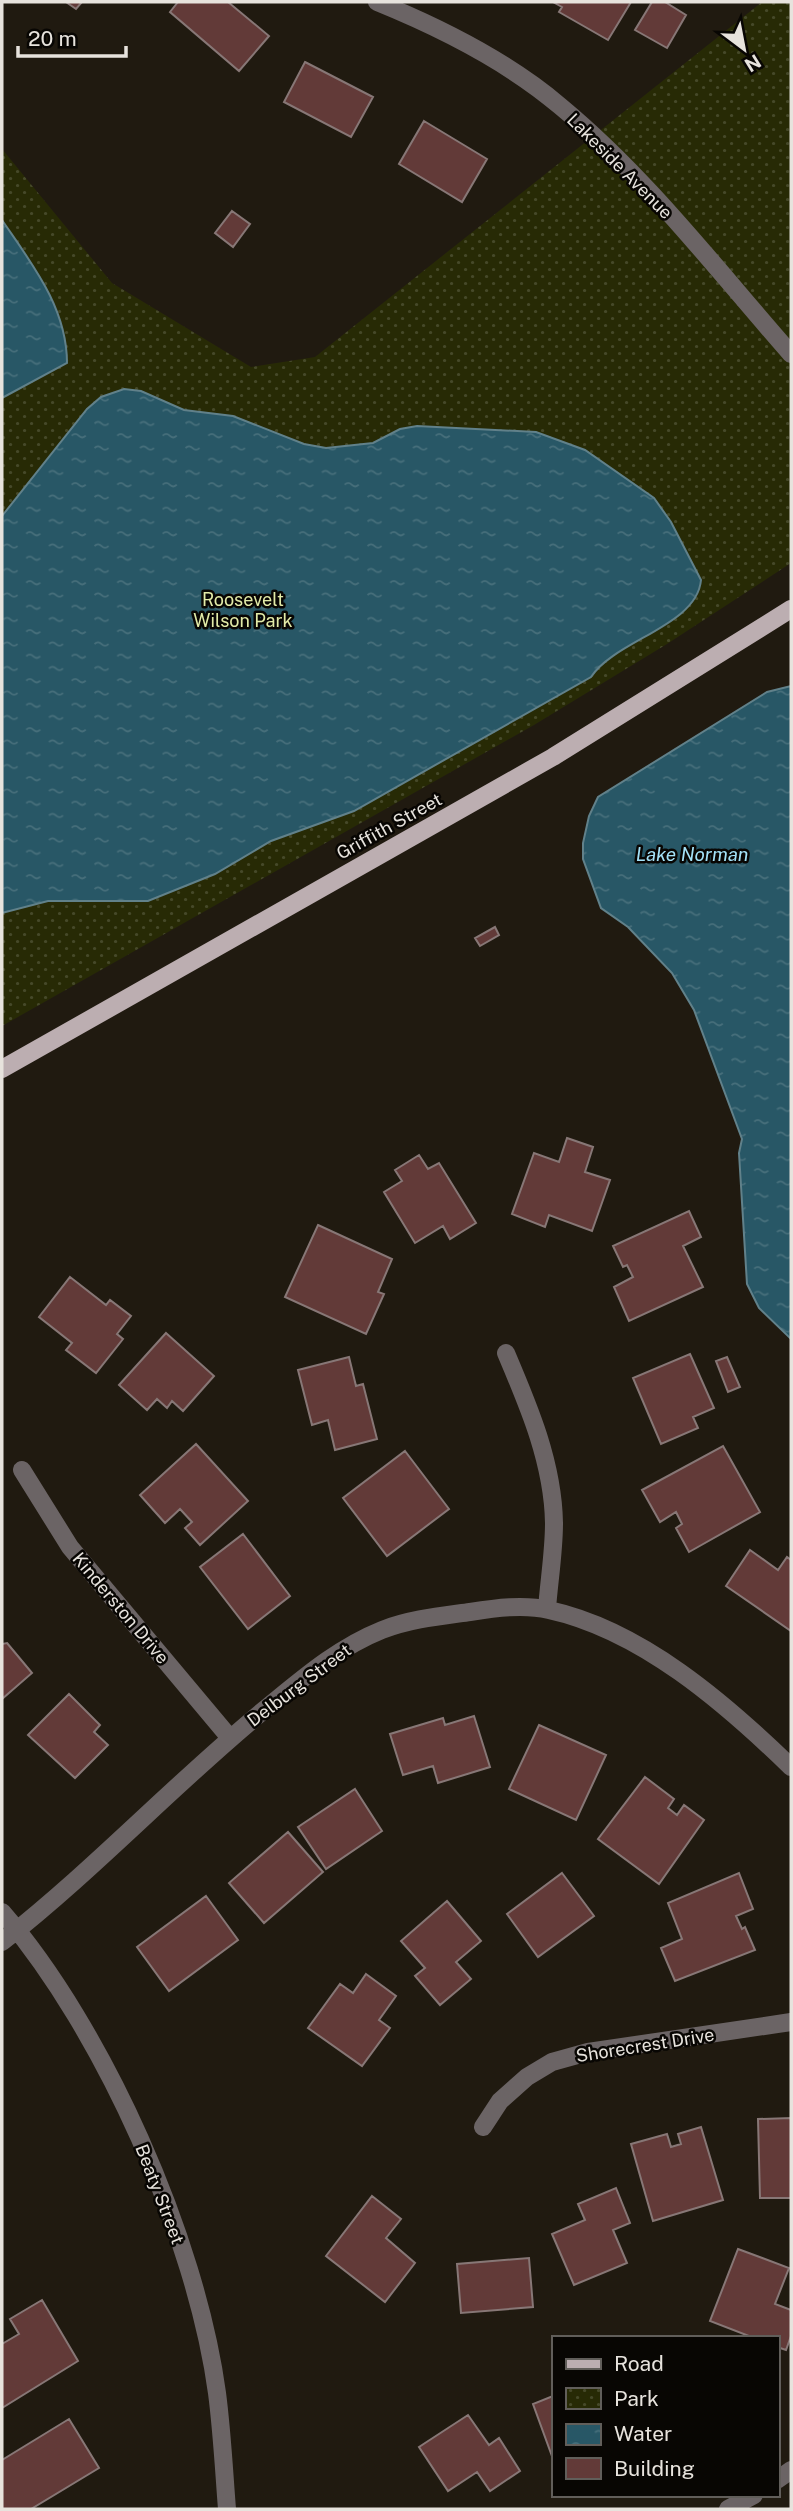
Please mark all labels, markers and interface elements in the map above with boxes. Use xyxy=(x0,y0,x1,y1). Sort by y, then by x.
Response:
scale bar xyxy=(18,14,126,58)
north arrow xyxy=(709,14,779,84)
text: 20 m xyxy=(28,26,77,51)
text: N xyxy=(741,50,765,77)
street label: Lakeside Avenue xyxy=(563,109,677,223)
park label: Roosevelt Wilson Park xyxy=(193,589,293,631)
street label: Griffith Street xyxy=(333,788,445,864)
water label: Lake Norman xyxy=(636,843,748,865)
street label: Kinderston Drive xyxy=(68,1548,174,1668)
street label: Delburg Street xyxy=(243,1639,355,1731)
street label: Shorecrest Drive xyxy=(574,2024,716,2066)
street label: Beaty Street xyxy=(131,2141,189,2247)
legend xyxy=(552,2336,779,2497)
text: Road xyxy=(614,2351,664,2376)
text: Park xyxy=(614,2386,659,2411)
text: Water xyxy=(614,2421,672,2446)
text: Building xyxy=(614,2456,695,2481)

